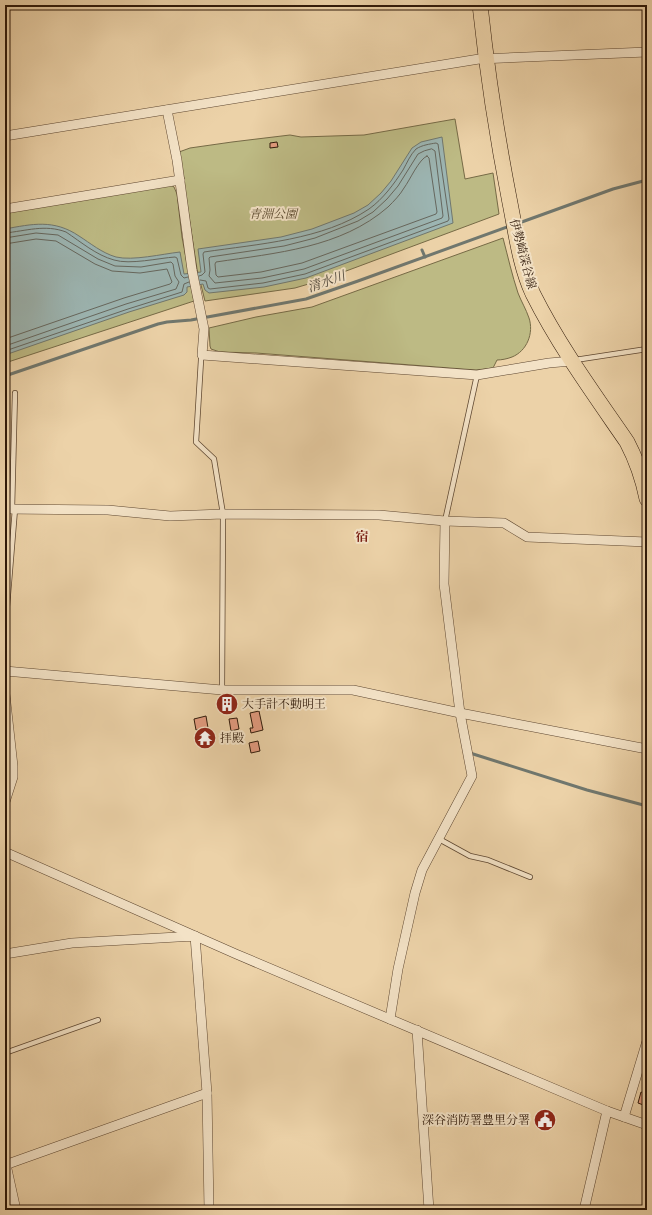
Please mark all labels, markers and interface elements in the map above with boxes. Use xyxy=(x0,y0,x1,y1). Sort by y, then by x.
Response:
park label: 青淵公園 xyxy=(249,207,299,223)
street label: 伊勢崎深谷線 xyxy=(505,217,539,291)
water label: 清水川 xyxy=(305,267,350,298)
district label: 宿 xyxy=(355,529,369,547)
building icon: 大手計不動明王 xyxy=(214,691,240,717)
place label: 大手計不動明王 xyxy=(242,697,326,713)
temple icon: 拝殿 xyxy=(192,725,218,751)
place label: 拝殿 xyxy=(220,731,244,747)
public building icon: 深谷消防署豊里分署 xyxy=(532,1107,558,1133)
place label: 深谷消防署豊里分署 xyxy=(422,1113,530,1129)

